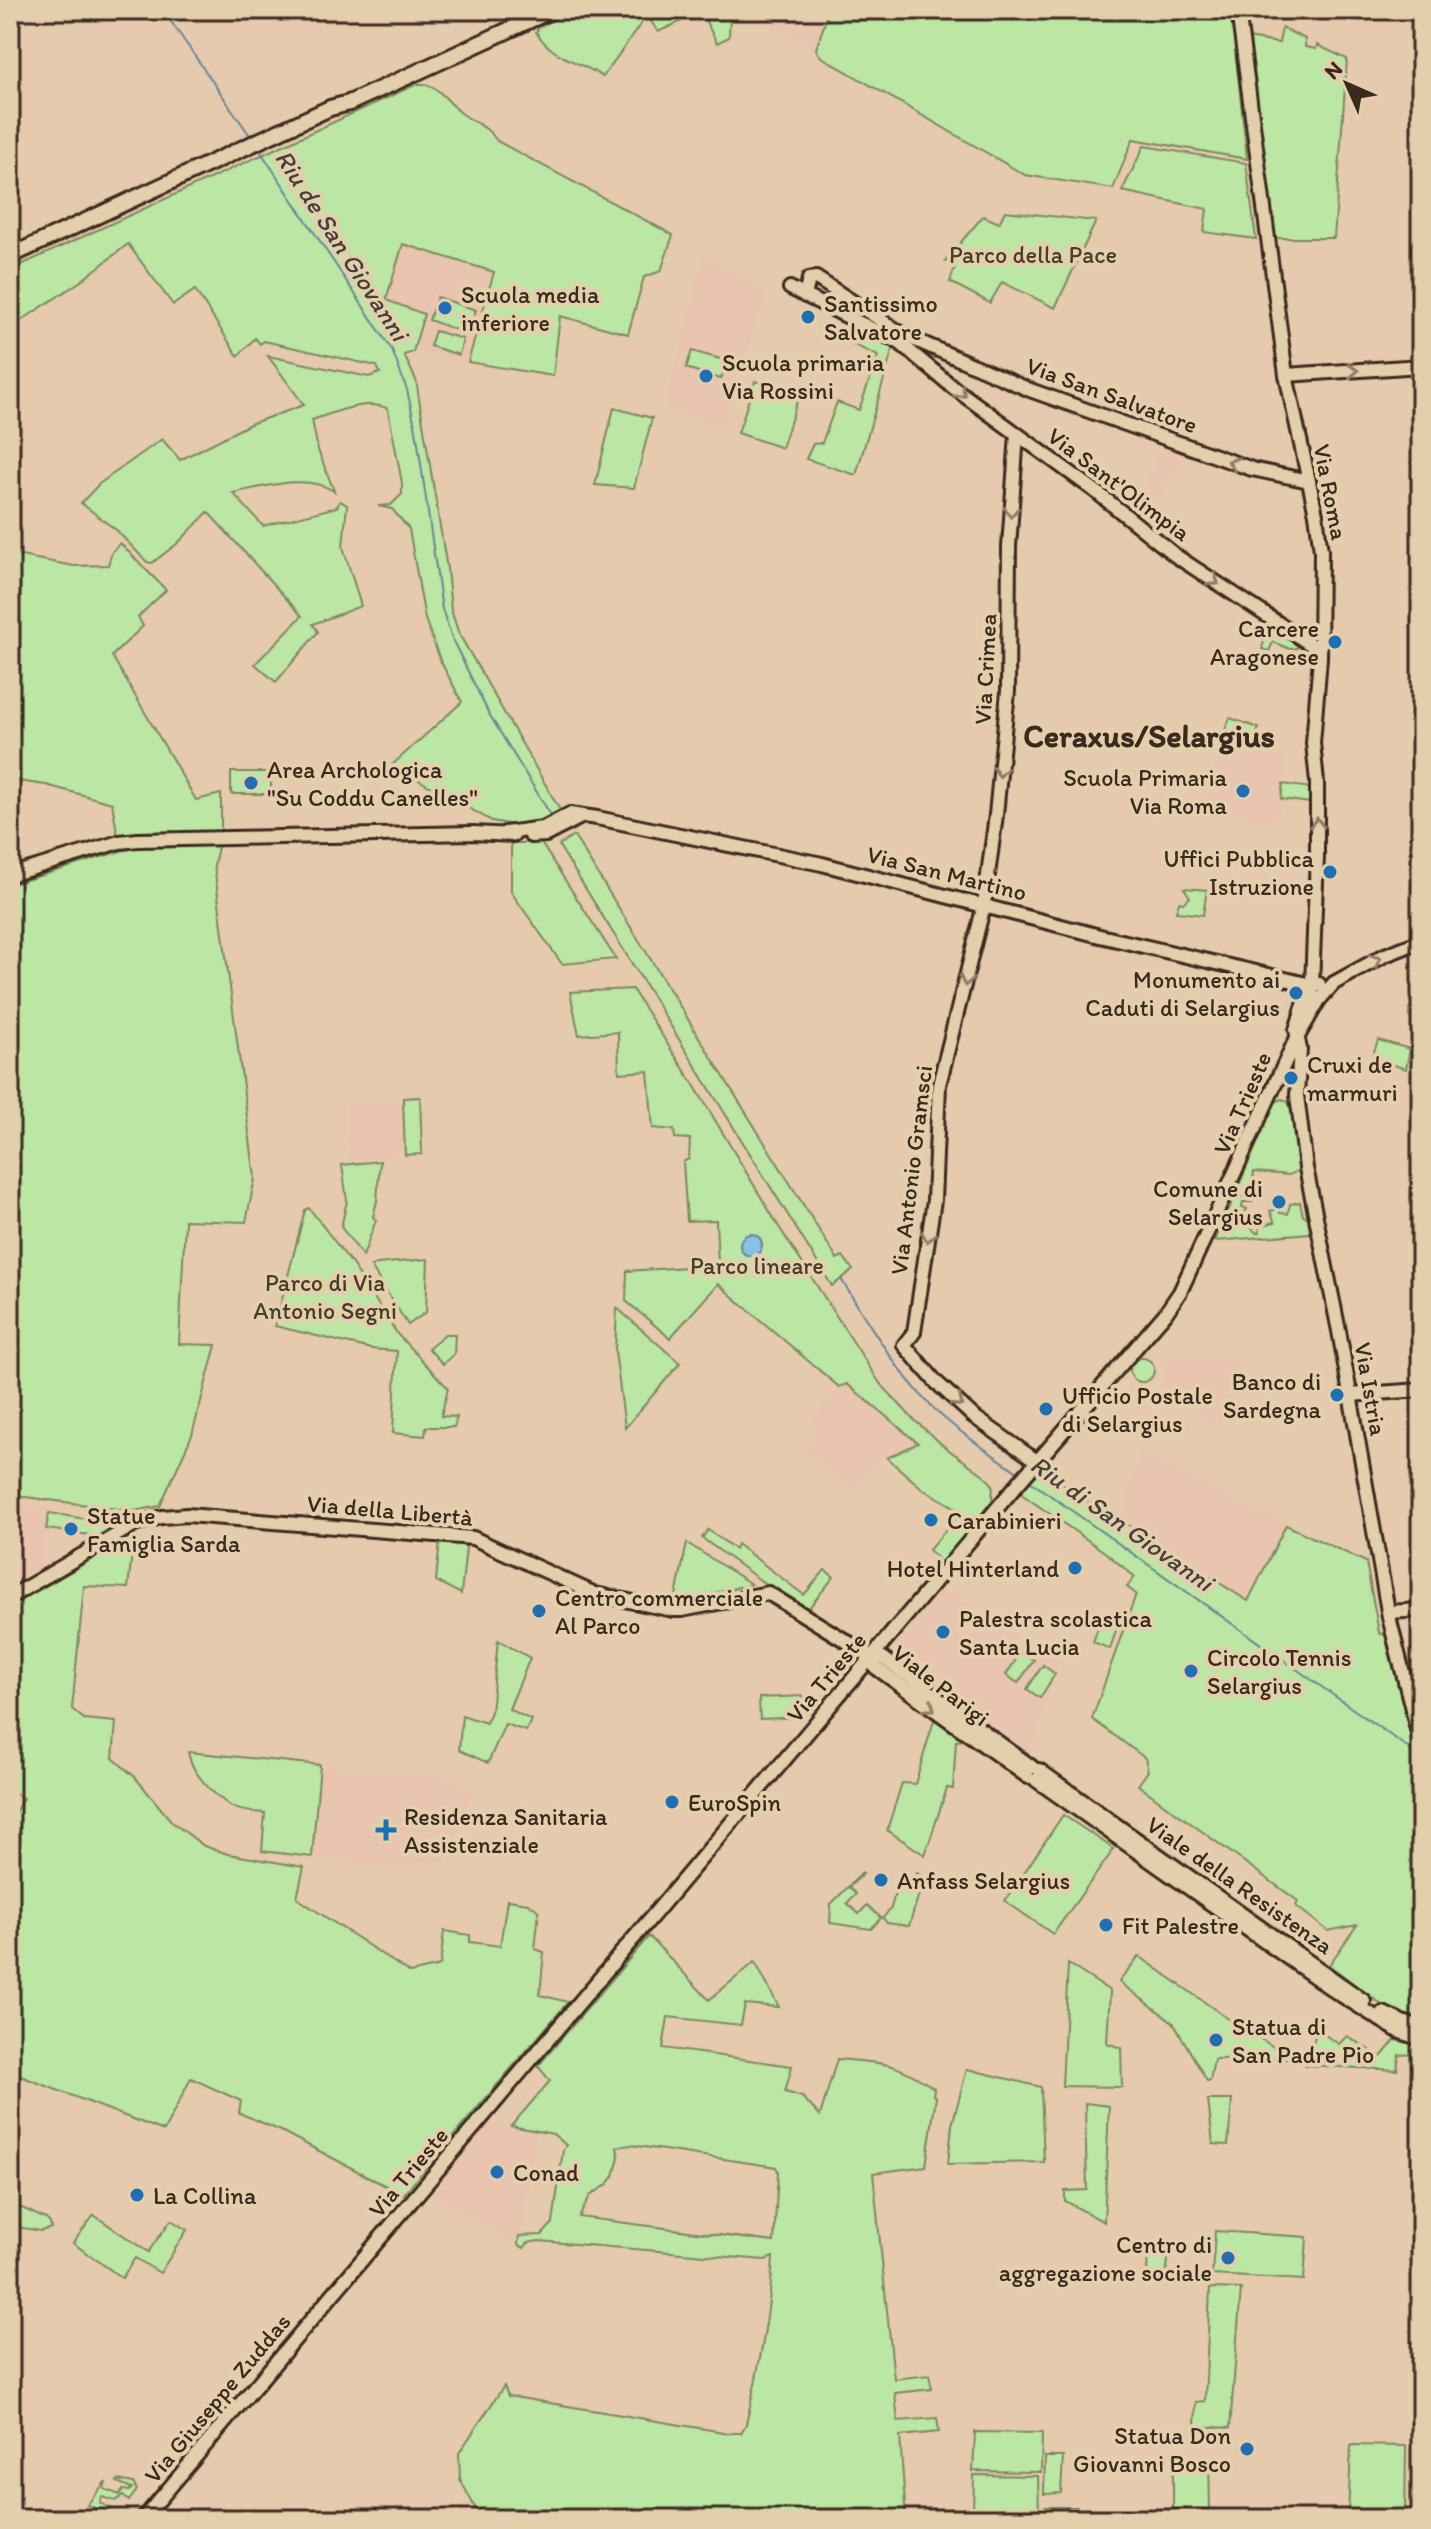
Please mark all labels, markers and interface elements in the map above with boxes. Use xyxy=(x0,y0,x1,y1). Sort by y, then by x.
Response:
north arrow xyxy=(1307,44,1387,124)
text: N xyxy=(1318,55,1348,85)
water label: Riu de San Giovanni xyxy=(268,143,417,349)
park label: Parco della Pace xyxy=(949,240,1117,269)
place label: Scuola media inferiore xyxy=(461,280,600,337)
place label: Santissimo Salvatore xyxy=(824,289,938,346)
marker: Scuola media inferiore xyxy=(436,299,454,317)
marker: Santissimo Salvatore xyxy=(799,308,817,326)
place label: Scuola primaria Via Rossini xyxy=(722,348,885,405)
street label: Via San Salvatore xyxy=(1023,351,1201,439)
one-way arrow xyxy=(1347,363,1360,380)
marker: Scuola primaria Via Rossini xyxy=(697,367,715,385)
one-way arrow xyxy=(952,383,967,397)
street label: Via Sant'Olimpia xyxy=(1042,421,1197,547)
street label: Via Roma xyxy=(1307,442,1355,543)
one-way arrow xyxy=(1227,456,1241,472)
one-way arrow xyxy=(1003,506,1020,519)
one-way arrow xyxy=(1205,572,1220,587)
street label: Via Crimea xyxy=(968,613,1002,725)
place label: Carcere Aragonese xyxy=(1210,614,1319,671)
marker: Carcere Aragonese xyxy=(1326,633,1344,651)
district label: Ceraxus/Selargius xyxy=(1023,717,1275,755)
place label: Area Archologica "Su Coddu Canelles" xyxy=(267,755,478,812)
place label: Scuola Primaria Via Roma xyxy=(1063,763,1227,820)
one-way arrow xyxy=(992,765,1009,778)
marker: Area Archologica "Su Coddu Canelles" xyxy=(242,774,260,792)
marker: Scuola Primaria Via Roma xyxy=(1234,782,1252,800)
one-way arrow xyxy=(1308,816,1326,829)
street label: Via San Martino xyxy=(864,839,1030,907)
place label: Uffici Pubblica Istruzione xyxy=(1164,844,1314,901)
marker: Uffici Pubblica Istruzione xyxy=(1321,863,1339,881)
one-way arrow xyxy=(1368,954,1383,970)
place label: Monumento ai Caduti di Selargius xyxy=(1085,965,1280,1022)
one-way arrow xyxy=(958,973,975,987)
marker: Monumento ai Caduti di Selargius xyxy=(1287,984,1305,1002)
street label: Via Trieste xyxy=(1207,1047,1277,1159)
place label: Cruxi de marmuri xyxy=(1307,1050,1398,1107)
street label: Via Antonio Gramsci xyxy=(884,1064,938,1276)
marker: Cruxi de marmuri xyxy=(1282,1069,1300,1087)
place label: Comune di Selargius xyxy=(1153,1174,1263,1231)
marker: Comune di Selargius xyxy=(1270,1193,1288,1211)
one-way arrow xyxy=(920,1230,937,1243)
park label: Parco lineare xyxy=(690,1251,824,1280)
park label: Parco di Via Antonio Segni xyxy=(253,1268,397,1325)
street label: Via Istria xyxy=(1349,1340,1394,1438)
place label: Banco di Sardegna xyxy=(1223,1367,1322,1424)
place label: Ufficio Postale di Selargius xyxy=(1062,1381,1213,1438)
marker: Banco di Sardegna xyxy=(1328,1386,1346,1404)
one-way arrow xyxy=(948,1392,963,1406)
marker: Ufficio Postale di Selargius xyxy=(1037,1400,1055,1418)
water label: Riu di San Giovanni xyxy=(1024,1448,1221,1599)
street label: Via della Libertà xyxy=(306,1488,475,1532)
place label: Statue Famiglia Sarda xyxy=(87,1501,241,1558)
place label: Carabinieri xyxy=(947,1506,1062,1535)
marker: Carabinieri xyxy=(922,1511,940,1529)
marker: Statue Famiglia Sarda xyxy=(62,1520,80,1538)
place label: Hotel Hinterland xyxy=(887,1554,1059,1583)
marker: Hotel Hinterland xyxy=(1066,1559,1084,1577)
place label: Centro commerciale Al Parco xyxy=(555,1583,763,1640)
marker: Centro commerciale Al Parco xyxy=(530,1602,548,1620)
place label: Palestra scolastica Santa Lucia xyxy=(959,1604,1153,1661)
marker: Palestra scolastica Santa Lucia xyxy=(934,1623,952,1641)
street label: Via Trieste xyxy=(780,1626,872,1728)
street label: Viale Parigi xyxy=(887,1638,995,1732)
place label: Circolo Tennis Selargius xyxy=(1207,1643,1351,1700)
marker: Circolo Tennis Selargius xyxy=(1182,1662,1200,1680)
one-way arrow xyxy=(921,1697,935,1712)
place label: EuroSpin xyxy=(688,1788,782,1817)
marker: EuroSpin xyxy=(663,1793,681,1811)
place label: Residenza Sanitaria Assistenziale xyxy=(404,1802,608,1859)
street label: Viale della Resistenza xyxy=(1141,1810,1339,1961)
marker: Residenza Sanitaria Assistenziale xyxy=(375,1819,397,1841)
place label: Anfass Selargius xyxy=(897,1866,1070,1895)
marker: Anfass Selargius xyxy=(872,1871,890,1889)
place label: Fit Palestre xyxy=(1122,1911,1239,1940)
marker: Fit Palestre xyxy=(1097,1916,1115,1934)
place label: Statua di San Padre Pio xyxy=(1232,2012,1374,2069)
marker: Statua di San Padre Pio xyxy=(1207,2031,1225,2049)
street label: Via Trieste xyxy=(362,2121,454,2223)
place label: Conad xyxy=(513,2158,579,2187)
marker: Conad xyxy=(488,2163,506,2181)
place label: La Collina xyxy=(153,2181,257,2210)
marker: La Collina xyxy=(128,2186,146,2204)
place label: Centro di aggregazione sociale xyxy=(999,2230,1212,2287)
marker: Centro di aggregazione sociale xyxy=(1219,2249,1237,2267)
street label: Via Giuseppe Zuddas xyxy=(138,2307,296,2489)
place label: Statua Don Giovanni Bosco xyxy=(1073,2421,1231,2478)
marker: Statua Don Giovanni Bosco xyxy=(1238,2440,1256,2458)

